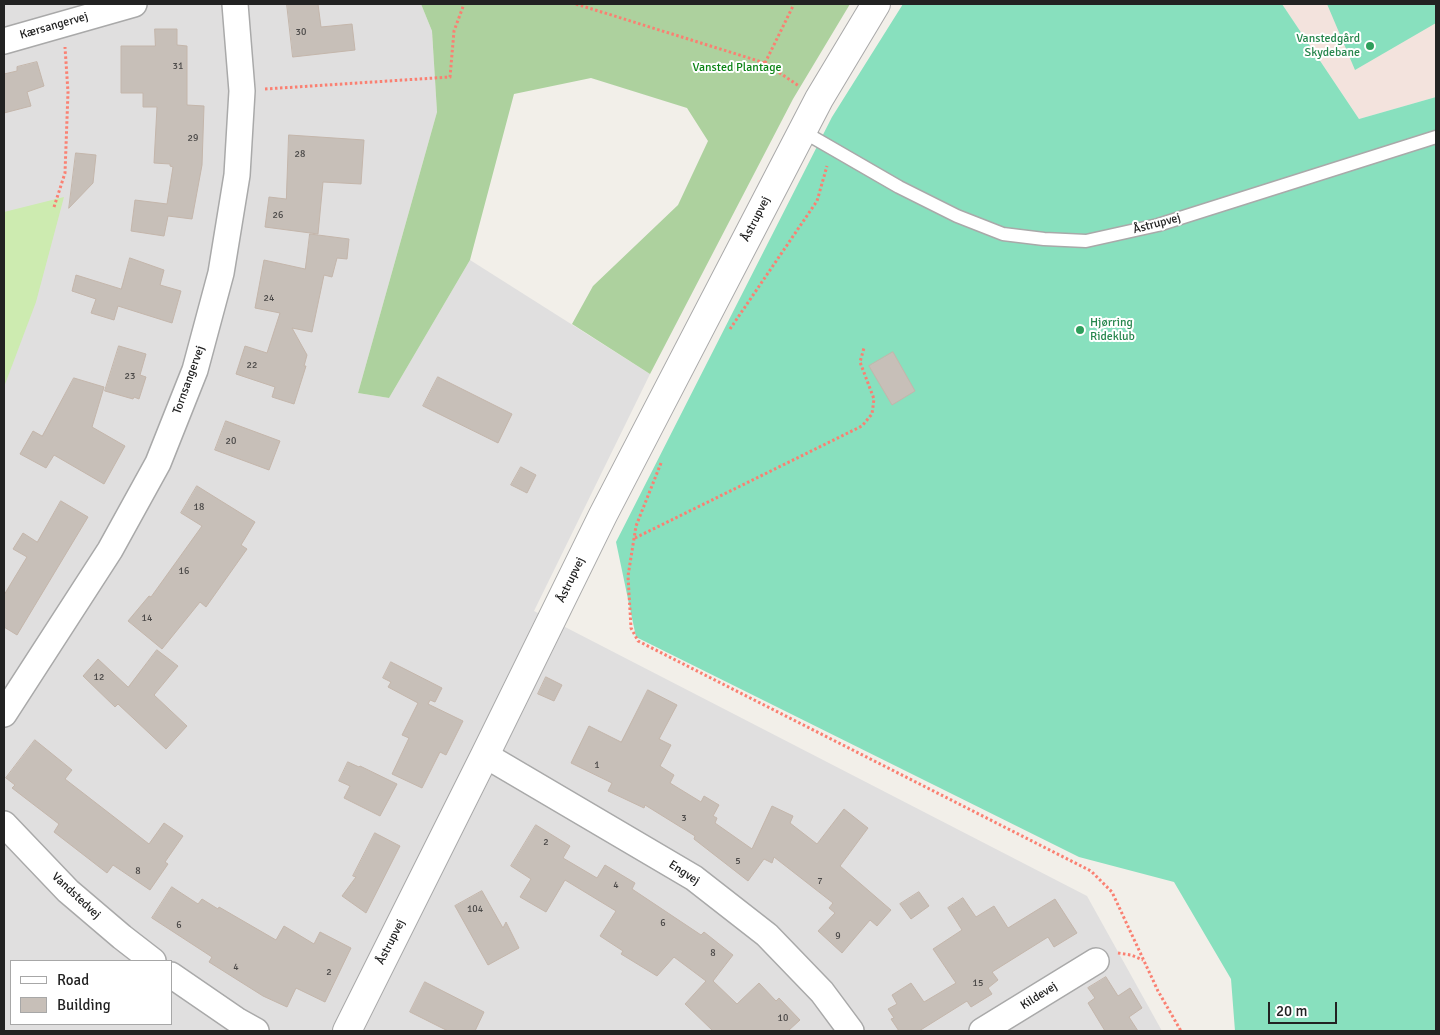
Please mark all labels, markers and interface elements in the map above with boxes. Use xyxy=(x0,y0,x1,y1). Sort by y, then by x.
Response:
street label: Kærsangervej xyxy=(18,9,90,43)
house number: 30 xyxy=(296,26,306,38)
place label: Vanstedgård Skydebane xyxy=(1296,32,1360,60)
marker: Vanstedgård Skydebane xyxy=(1364,40,1376,52)
house number: 31 xyxy=(173,60,183,72)
park label: Vansted Plantage xyxy=(693,61,781,75)
house number: 29 xyxy=(188,132,198,144)
house number: 28 xyxy=(295,148,305,160)
street label: Åstrupvej xyxy=(739,194,773,244)
house number: 26 xyxy=(273,209,283,221)
street label: Åstrupvej xyxy=(1132,211,1182,237)
house number: 24 xyxy=(264,292,274,304)
place label: Hjørring Rideklub xyxy=(1090,316,1135,344)
marker: Hjørring Rideklub xyxy=(1074,324,1086,336)
street label: Tornsangervej xyxy=(170,344,208,416)
house number: 22 xyxy=(247,359,257,371)
house number: 23 xyxy=(125,370,135,382)
house number: 20 xyxy=(226,435,236,447)
house number: 18 xyxy=(194,501,204,513)
street label: Åstrupvej xyxy=(554,555,588,605)
house number: 16 xyxy=(179,565,189,577)
house number: 14 xyxy=(142,612,152,624)
house number: 12 xyxy=(94,671,104,683)
house number: 1 xyxy=(594,759,600,771)
house number: 3 xyxy=(681,812,687,824)
house number: 2 xyxy=(543,836,549,848)
house number: 5 xyxy=(735,855,741,867)
street label: Engvej xyxy=(666,858,702,888)
house number: 8 xyxy=(135,865,141,877)
street label: Vandstedvej xyxy=(49,870,103,922)
house number: 7 xyxy=(817,875,823,887)
house number: 4 xyxy=(613,879,619,891)
house number: 104 xyxy=(467,903,483,915)
street label: Åstrupvej xyxy=(374,917,408,967)
house number: 6 xyxy=(660,917,666,929)
house number: 6 xyxy=(176,919,182,931)
house number: 9 xyxy=(835,930,841,942)
house number: 8 xyxy=(710,947,716,959)
legend xyxy=(10,960,172,1025)
house number: 4 xyxy=(233,961,239,973)
house number: 2 xyxy=(326,966,332,978)
text: Road xyxy=(57,971,89,989)
house number: 15 xyxy=(973,977,983,989)
street label: Kildevej xyxy=(1018,979,1060,1013)
scale bar xyxy=(1270,992,1339,1024)
text: Building xyxy=(57,996,111,1014)
text: 20 m xyxy=(1276,1002,1307,1020)
house number: 10 xyxy=(778,1012,788,1024)

